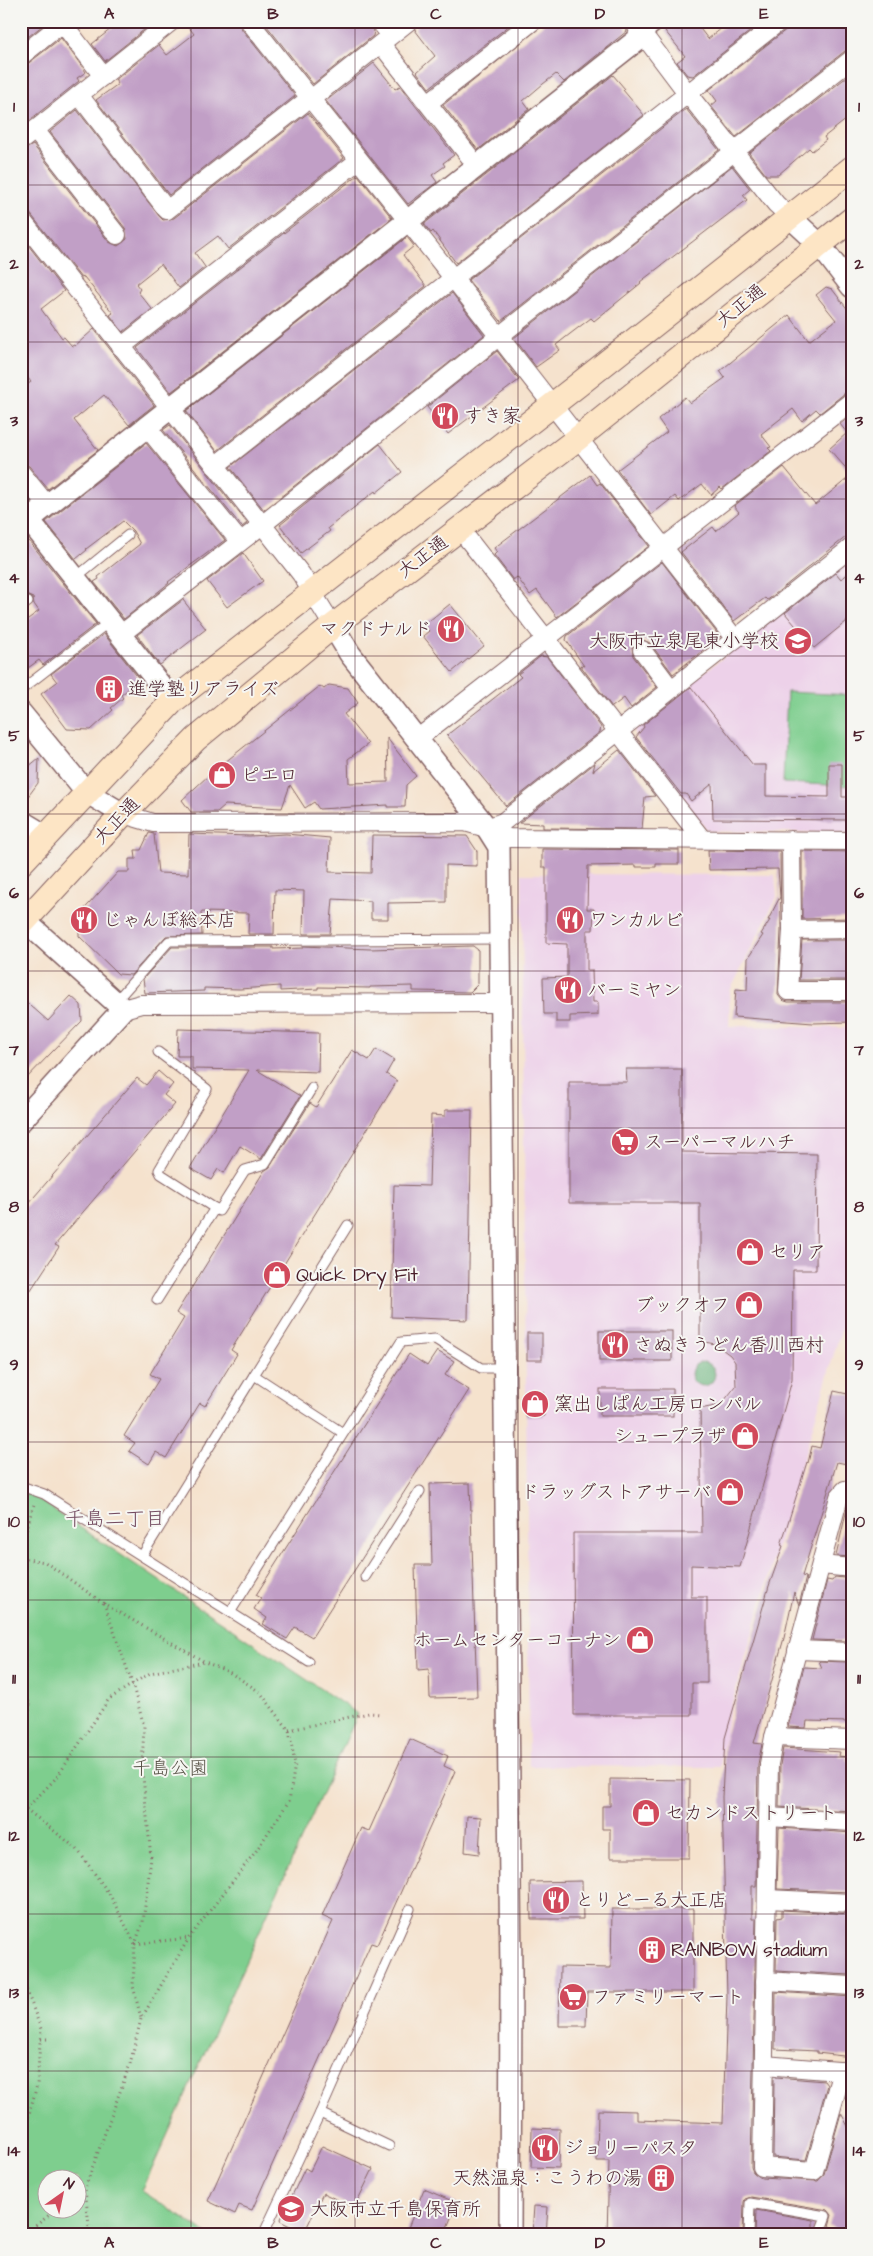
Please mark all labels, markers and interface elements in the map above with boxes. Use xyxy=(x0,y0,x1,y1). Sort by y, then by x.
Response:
text: A xyxy=(104,3,115,25)
text: B xyxy=(267,3,279,25)
text: C xyxy=(430,3,442,25)
text: D xyxy=(595,3,606,25)
text: E xyxy=(759,3,769,25)
text: 1 xyxy=(13,96,16,118)
text: 1 xyxy=(858,96,861,118)
text: 2 xyxy=(8,253,19,275)
text: 2 xyxy=(853,253,864,275)
street label: 大正通 xyxy=(710,278,772,334)
restaurant icon: すき家 xyxy=(430,401,460,431)
place label: すき家 xyxy=(464,403,521,430)
text: 3 xyxy=(9,410,19,432)
text: 3 xyxy=(854,410,864,432)
street label: 大正通 xyxy=(392,529,454,585)
text: 4 xyxy=(9,567,20,589)
text: 4 xyxy=(854,567,865,589)
restaurant icon: マクドナルド xyxy=(436,614,466,644)
place label: マクドナルド xyxy=(320,616,432,643)
school or university icon: 大阪市立泉尾東小学校 xyxy=(783,626,813,656)
place label: 大阪市立泉尾東小学校 xyxy=(589,628,779,655)
building icon: 進学塾リアライズ xyxy=(94,674,124,704)
place label: 進学塾リアライズ xyxy=(128,676,278,703)
text: 5 xyxy=(8,725,20,747)
text: 5 xyxy=(853,725,865,747)
shop icon: ピエロ xyxy=(207,760,237,790)
place label: ピエロ xyxy=(241,762,298,789)
street label: 大正通 xyxy=(87,791,147,851)
text: 6 xyxy=(9,882,19,904)
text: 6 xyxy=(854,882,864,904)
restaurant icon: じゃんぼ総本店 xyxy=(69,905,99,935)
restaurant icon: ワンカルビ xyxy=(555,905,585,935)
place label: じゃんぼ総本店 xyxy=(103,907,236,934)
place label: ワンカルビ xyxy=(589,907,683,934)
restaurant icon: バーミヤン xyxy=(553,975,583,1005)
place label: バーミヤン xyxy=(587,977,682,1004)
text: 7 xyxy=(8,1039,19,1061)
text: 7 xyxy=(853,1039,864,1061)
supermarket icon: スーパーマルハチ xyxy=(610,1127,640,1157)
place label: スーパーマルハチ xyxy=(644,1129,795,1156)
text: 8 xyxy=(9,1196,20,1218)
text: 8 xyxy=(854,1196,865,1218)
shop icon: セリア xyxy=(735,1237,765,1267)
place label: セリア xyxy=(769,1239,826,1266)
shop icon: Quick Dry Fit xyxy=(262,1260,292,1290)
place label: Quick Dry Fit xyxy=(296,1262,418,1290)
shop icon: ブックオフ xyxy=(734,1290,764,1320)
place label: ブックオフ xyxy=(635,1292,730,1319)
restaurant icon: さぬきうどん香川西村 xyxy=(600,1330,630,1360)
place label: さぬきうどん香川西村 xyxy=(634,1332,824,1359)
text: 9 xyxy=(9,1354,19,1376)
text: 9 xyxy=(854,1354,864,1376)
shop icon: 窯出しぱん工房ロンパル xyxy=(520,1389,550,1419)
place label: 窯出しぱん工房ロンパル xyxy=(554,1391,762,1418)
shop icon: シュープラザ xyxy=(730,1421,760,1451)
place label: シュープラザ xyxy=(614,1423,726,1450)
shop icon: ドラッグストアサーバ xyxy=(715,1477,745,1507)
place label: ドラッグストアサーバ xyxy=(521,1479,711,1506)
district label: 千島二丁目 xyxy=(65,1505,165,1533)
text: 10 xyxy=(8,1511,20,1533)
text: 10 xyxy=(853,1511,865,1533)
shop icon: ホームセンターコーナン xyxy=(625,1625,655,1655)
place label: ホームセンターコーナン xyxy=(414,1627,621,1654)
text: 11 xyxy=(12,1668,17,1690)
text: 11 xyxy=(857,1668,862,1690)
park label: 千島公園 xyxy=(132,1755,208,1782)
shop icon: セカンドストリート xyxy=(631,1798,661,1828)
place label: セカンドストリート xyxy=(665,1800,838,1827)
text: 12 xyxy=(8,1825,20,1847)
text: 12 xyxy=(853,1825,865,1847)
restaurant icon: とりどーる大正店 xyxy=(541,1885,571,1915)
place label: とりどーる大正店 xyxy=(575,1887,727,1914)
building icon: RAINBOW stadium xyxy=(637,1935,667,1965)
place label: RAINBOW stadium xyxy=(671,1937,827,1964)
text: 13 xyxy=(9,1982,20,2004)
supermarket icon: ファミリーマート xyxy=(558,1982,588,2012)
text: 13 xyxy=(854,1982,865,2004)
place label: ファミリーマート xyxy=(592,1984,744,2011)
restaurant icon: ジョリーパスタ xyxy=(530,2133,560,2163)
place label: ジョリーパスタ xyxy=(564,2135,697,2162)
text: 14 xyxy=(8,2140,21,2162)
text: 14 xyxy=(853,2140,866,2162)
building icon: 天然温泉：こうわの湯 xyxy=(646,2163,676,2193)
place label: 天然温泉：こうわの湯 xyxy=(452,2165,642,2192)
north arrow xyxy=(38,2168,88,2218)
text: N xyxy=(59,2173,78,2195)
school or university icon: 大阪市立千島保育所 xyxy=(276,2194,306,2224)
place label: 大阪市立千島保育所 xyxy=(310,2196,481,2223)
text: A xyxy=(104,2232,115,2254)
text: B xyxy=(267,2232,279,2254)
text: C xyxy=(430,2232,442,2254)
text: D xyxy=(595,2232,606,2254)
text: E xyxy=(759,2232,769,2254)

